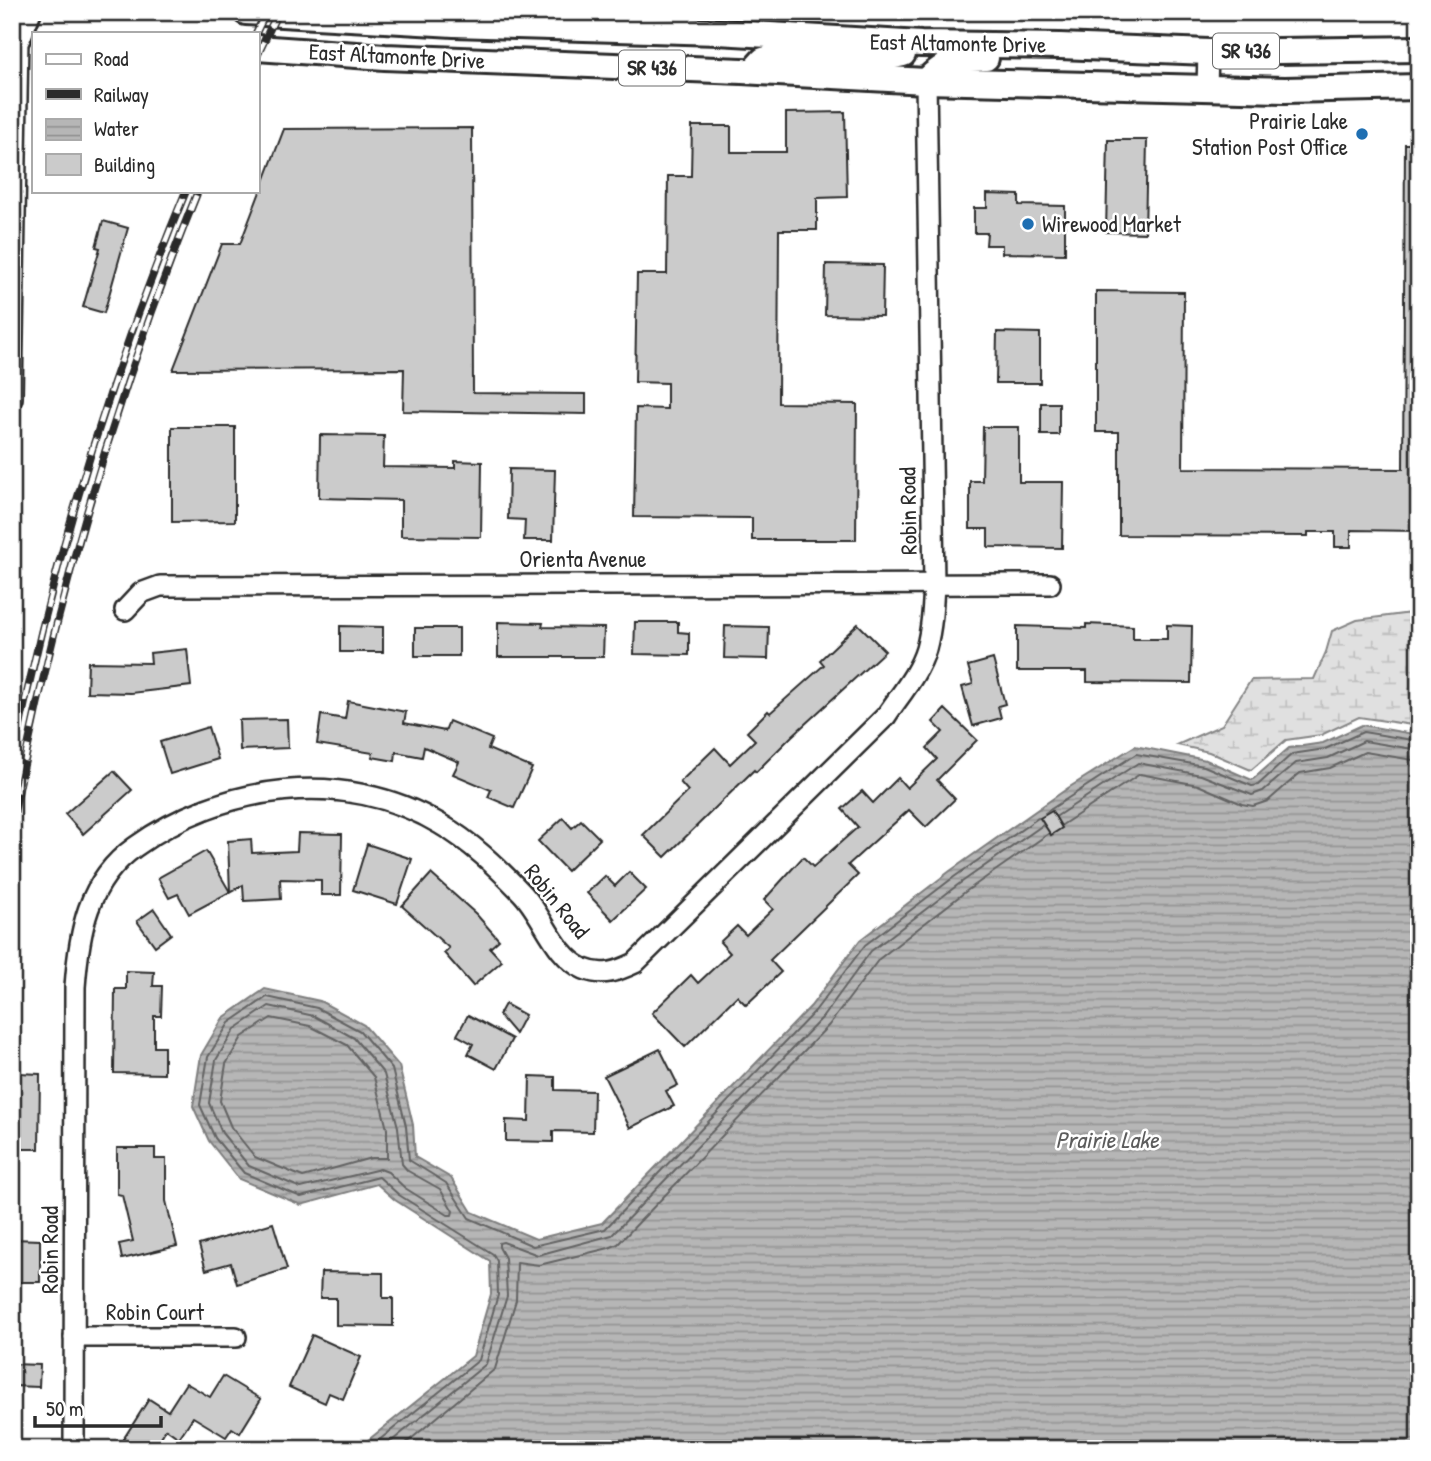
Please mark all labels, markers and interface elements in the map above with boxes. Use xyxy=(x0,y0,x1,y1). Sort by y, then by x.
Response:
street label: East Altamonte Drive xyxy=(870,25,1047,60)
legend xyxy=(32,32,259,192)
road number: SR 436 xyxy=(1213,34,1279,68)
street label: East Altamonte Drive xyxy=(308,35,486,76)
text: Road xyxy=(94,44,128,73)
road number: SR 436 xyxy=(619,50,685,86)
text: Railway xyxy=(94,80,149,109)
place label: Prairie Lake Station Post Office xyxy=(1192,105,1348,162)
text: Water xyxy=(94,114,139,143)
marker: Prairie Lake Station Post Office xyxy=(1354,126,1370,142)
text: Building xyxy=(94,150,155,179)
place label: Wirewood Market xyxy=(1042,208,1182,239)
marker: Wirewood Market xyxy=(1020,216,1036,232)
street label: Robin Road xyxy=(891,467,924,555)
street label: Orienta Avenue xyxy=(520,543,646,574)
street label: Robin Road xyxy=(518,857,597,945)
water label: Prairie Lake xyxy=(1055,1123,1160,1155)
street label: Robin Road xyxy=(34,1206,65,1294)
street label: Robin Court xyxy=(106,1296,205,1327)
scale bar xyxy=(35,1384,161,1428)
text: 50 m xyxy=(46,1394,83,1423)

